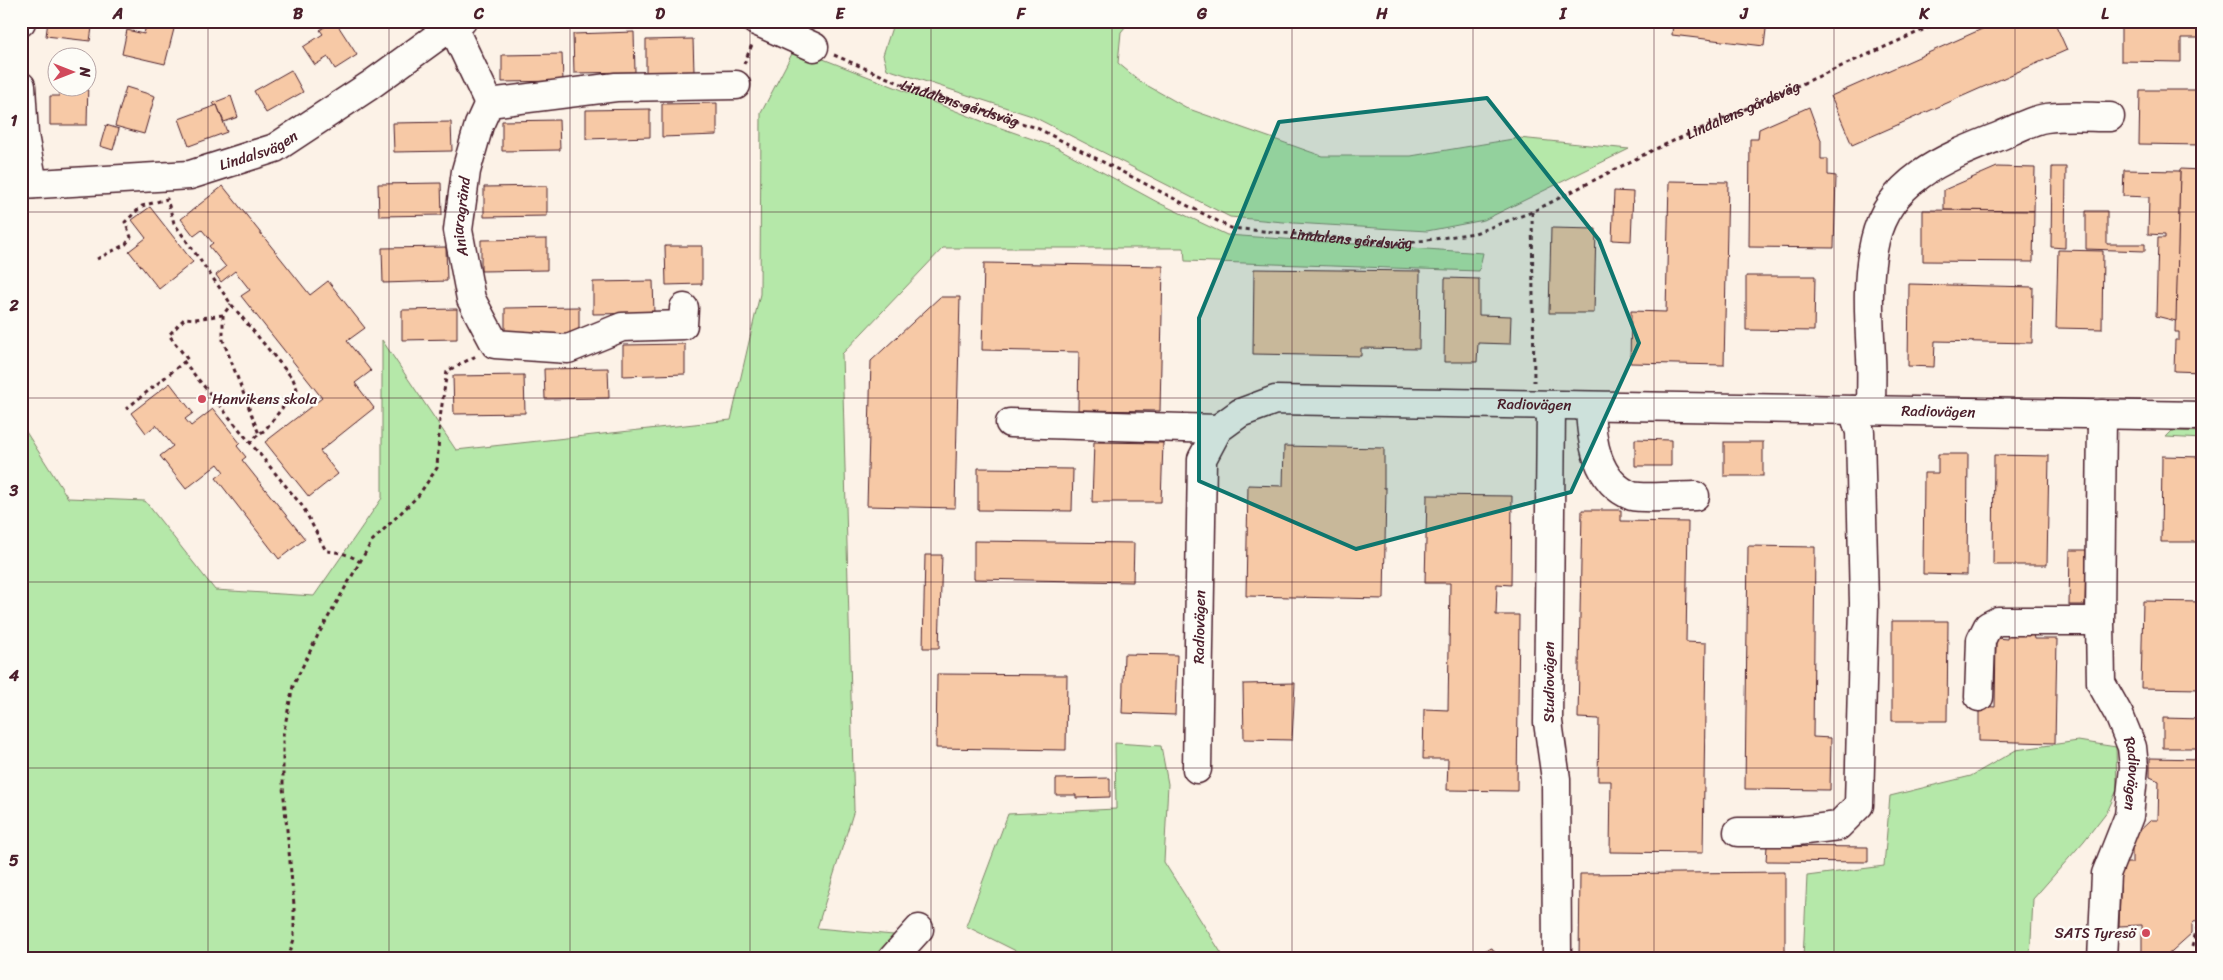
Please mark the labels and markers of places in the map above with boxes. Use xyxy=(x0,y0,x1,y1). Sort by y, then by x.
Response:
place label: Hanvikens skola xyxy=(212,386,317,412)
marker: Hanvikens skola xyxy=(196,393,208,405)
place label: SATS Tyresö xyxy=(2054,920,2137,946)
marker: SATS Tyresö xyxy=(2140,927,2152,939)

